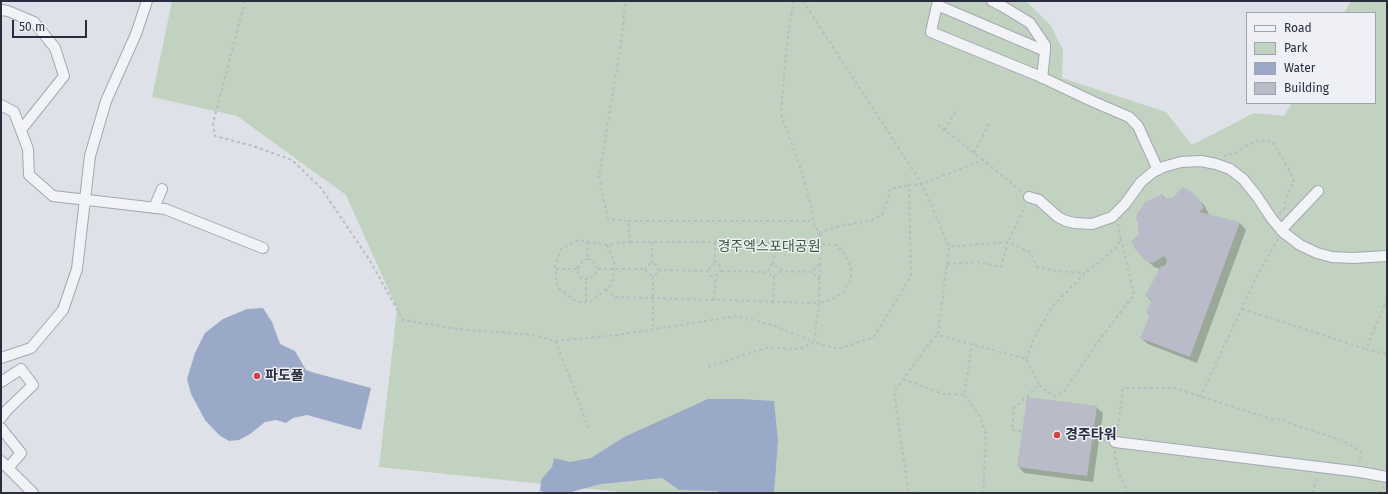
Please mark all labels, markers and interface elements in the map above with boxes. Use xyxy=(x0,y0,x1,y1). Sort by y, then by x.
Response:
scale bar xyxy=(14,12,89,38)
legend xyxy=(1246,12,1376,104)
text: 50 m xyxy=(19,20,45,34)
text: Road xyxy=(1284,21,1312,35)
text: Park xyxy=(1284,41,1308,55)
text: Water xyxy=(1284,61,1315,75)
text: Building xyxy=(1284,81,1329,95)
park label: 경주엑스포대공원 xyxy=(717,239,821,255)
place label: 파도풀 xyxy=(265,368,304,384)
marker: 파도풀 xyxy=(252,371,262,381)
place label: 경주타워 xyxy=(1065,427,1117,443)
marker: 경주타워 xyxy=(1052,430,1062,440)

